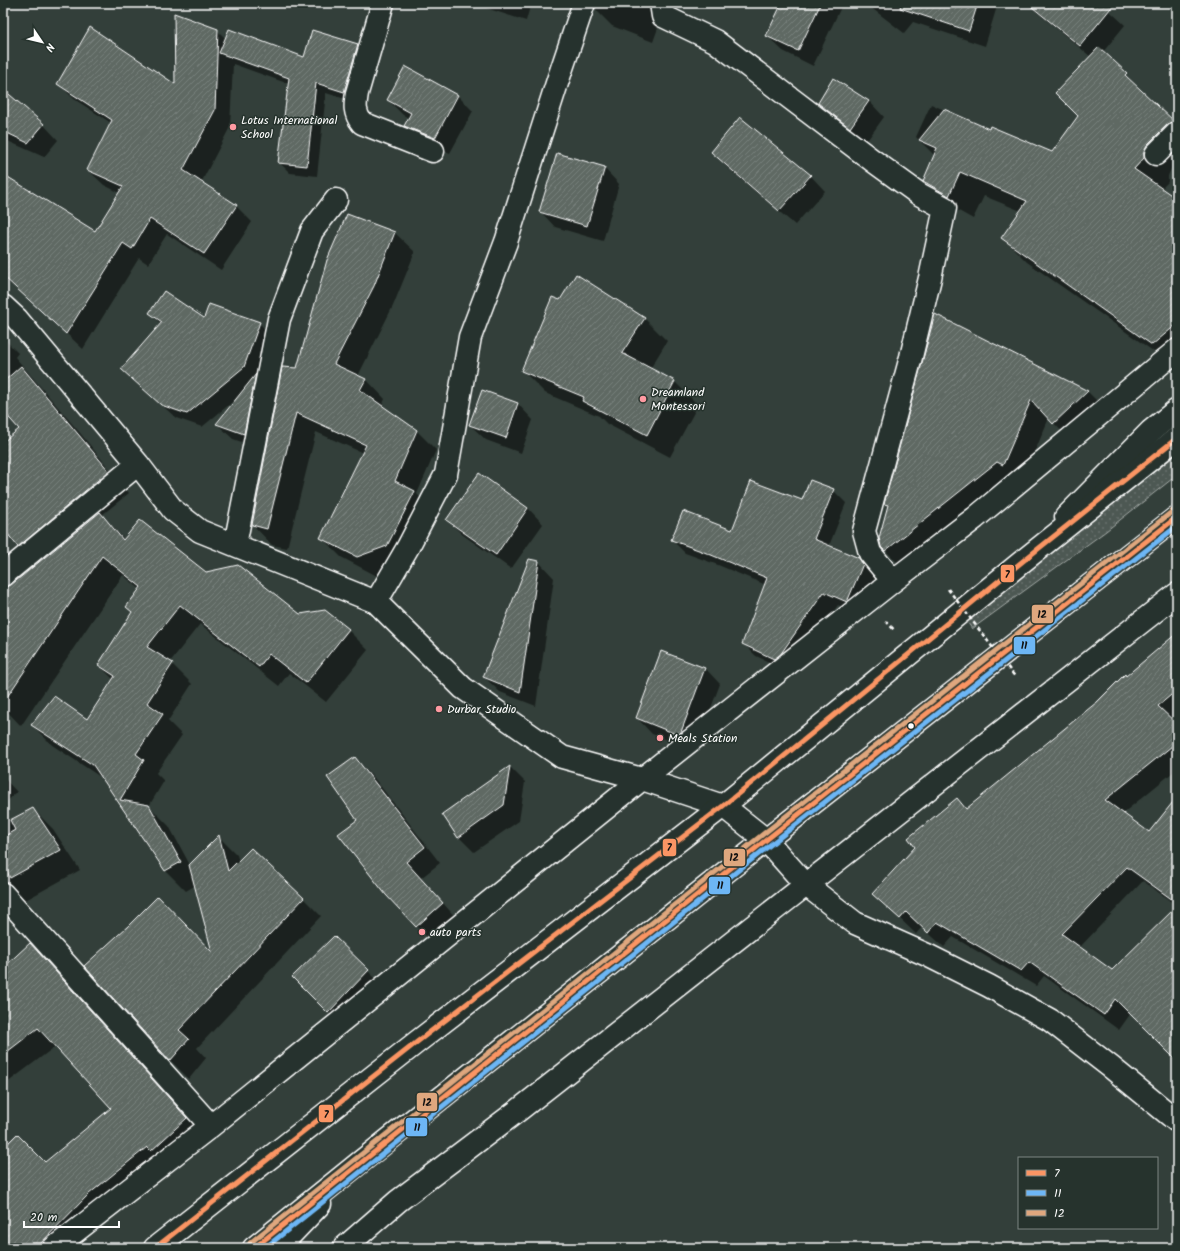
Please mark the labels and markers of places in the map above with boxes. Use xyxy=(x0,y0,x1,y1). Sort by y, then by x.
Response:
place label: Lotus International School xyxy=(241,111,337,144)
marker: Lotus International School xyxy=(228,122,238,132)
place label: Dreamland Montessori xyxy=(651,383,706,416)
marker: Dreamland Montessori xyxy=(638,394,648,404)
place label: Durbar Studio xyxy=(447,700,516,719)
marker: Durbar Studio xyxy=(434,704,444,714)
unlabelled marker xyxy=(906,721,916,731)
place label: Meals Station xyxy=(668,729,737,748)
marker: Meals Station xyxy=(655,733,665,743)
place label: auto parts xyxy=(430,923,481,942)
marker: auto parts xyxy=(417,927,427,937)

